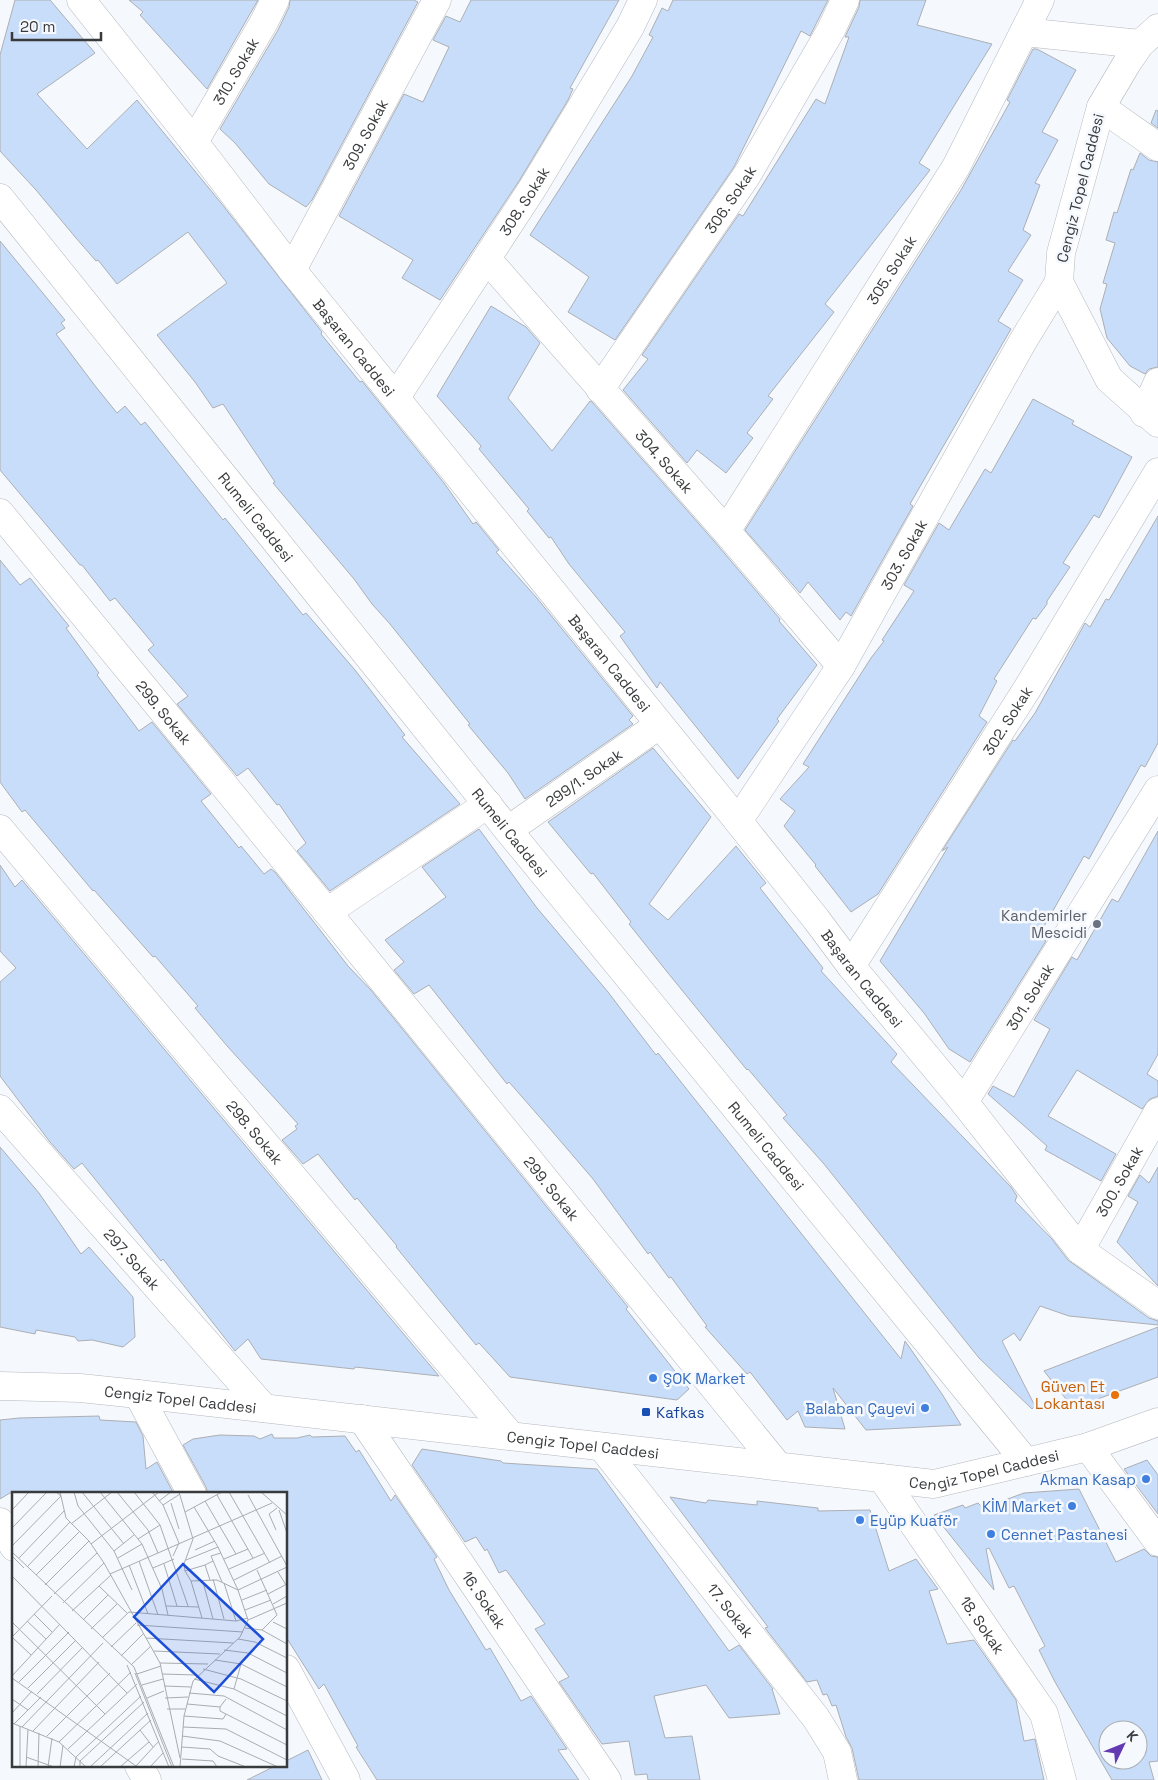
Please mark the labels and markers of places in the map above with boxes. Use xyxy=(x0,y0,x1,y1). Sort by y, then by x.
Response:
place label: Kandemirler Mescidi xyxy=(1001,906,1087,942)
marker: Kandemirler Mescidi xyxy=(1091,918,1103,930)
place label: ŞOK Market xyxy=(663,1369,746,1388)
marker: ŞOK Market xyxy=(647,1372,659,1384)
place label: Güven Et Lokantası xyxy=(1035,1377,1105,1413)
marker: Güven Et Lokantası xyxy=(1109,1389,1121,1401)
place label: Balaban Çayevi xyxy=(805,1399,915,1418)
marker: Balaban Çayevi xyxy=(919,1402,931,1414)
place label: Kafkas xyxy=(656,1403,704,1422)
marker: Kafkas xyxy=(640,1406,652,1418)
place label: Akman Kasap xyxy=(1040,1470,1136,1489)
marker: Akman Kasap xyxy=(1140,1473,1152,1485)
place label: KİM Market xyxy=(982,1497,1062,1516)
marker: KİM Market xyxy=(1066,1500,1078,1512)
place label: Eyüp Kuaför xyxy=(870,1511,958,1530)
marker: Eyüp Kuaför xyxy=(854,1514,866,1526)
place label: Cennet Pastanesi xyxy=(1001,1525,1128,1544)
marker: Cennet Pastanesi xyxy=(985,1528,997,1540)

